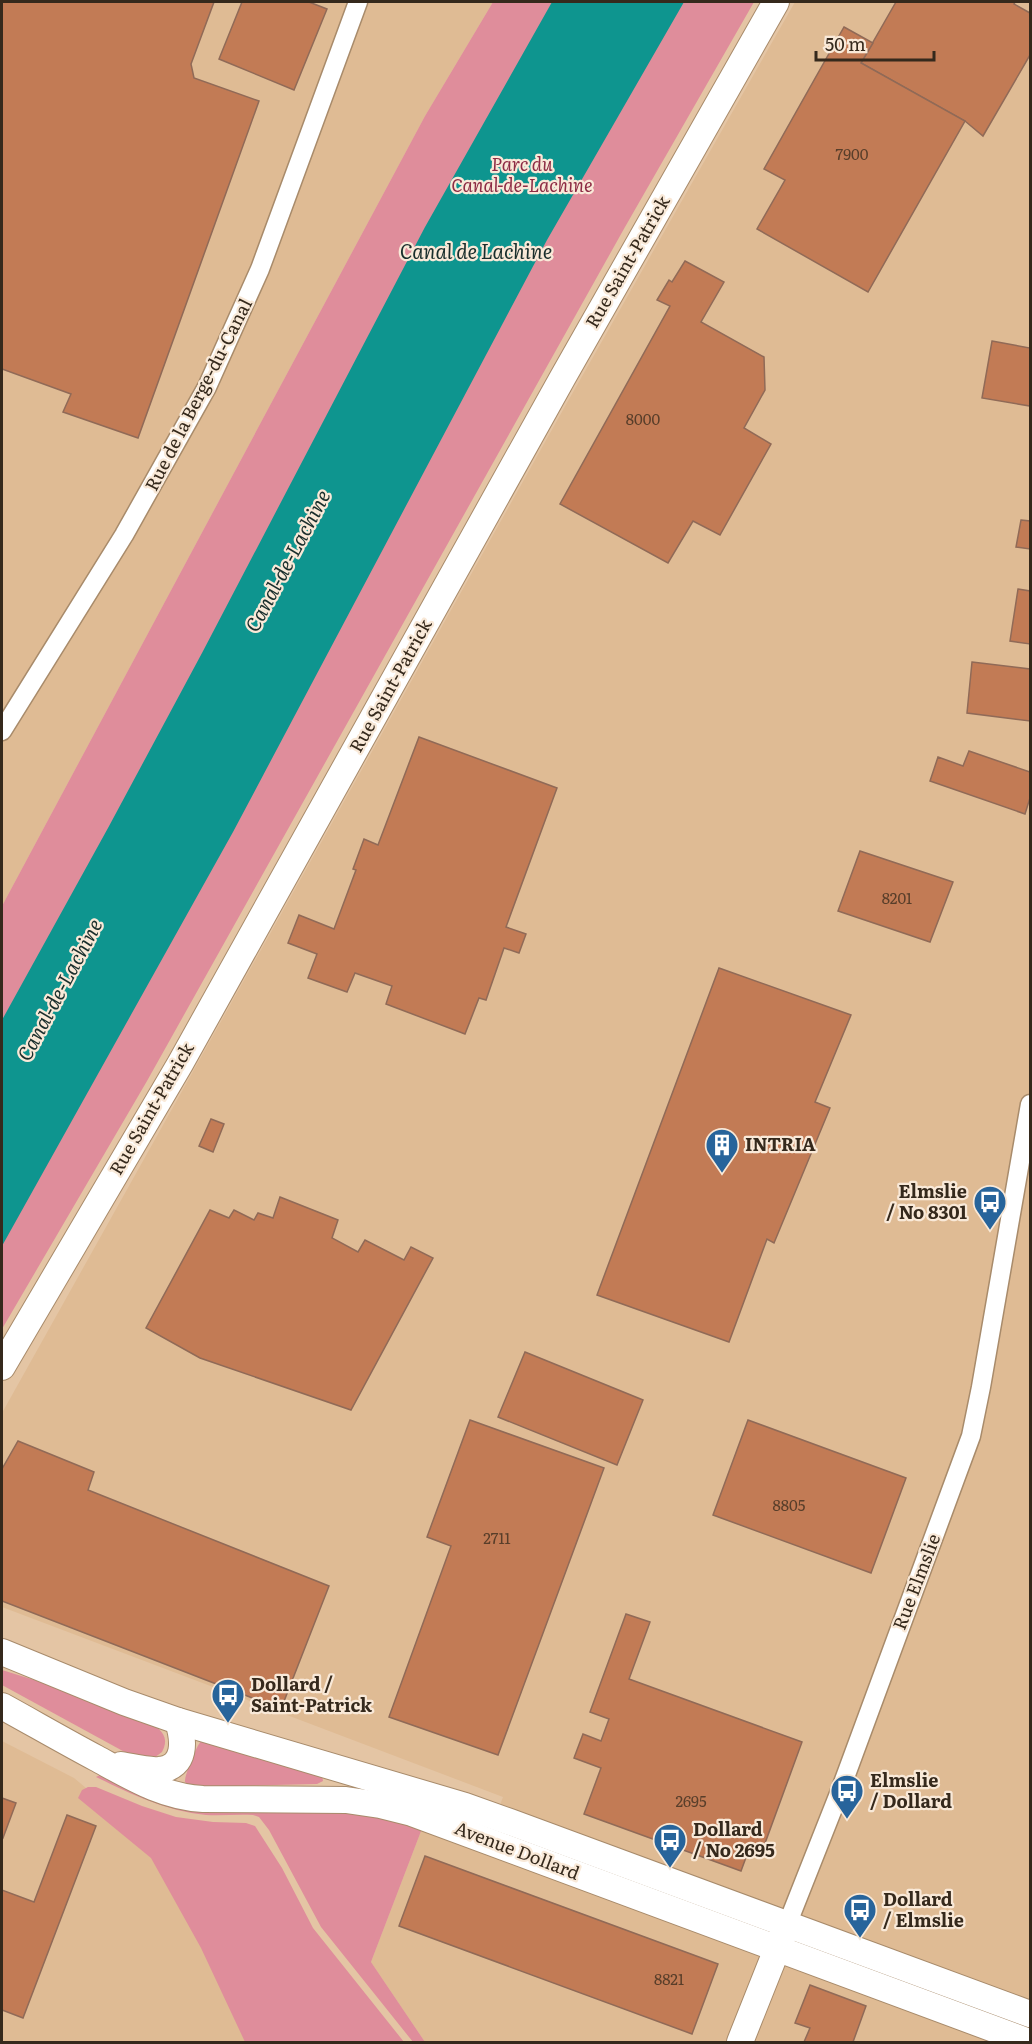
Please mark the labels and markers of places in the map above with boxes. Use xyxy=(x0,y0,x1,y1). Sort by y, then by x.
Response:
building icon: INTRIA xyxy=(704,1127,740,1174)
place label: INTRIA xyxy=(745,1130,816,1157)
place label: Elmslie / No 8301 xyxy=(886,1177,968,1225)
bus stop icon: Elmslie / No 8301 xyxy=(972,1184,1008,1231)
place label: Dollard / Saint-Patrick xyxy=(251,1670,373,1718)
bus stop icon: Dollard / Saint-Patrick xyxy=(210,1677,246,1724)
place label: Elmslie / Dollard xyxy=(870,1766,952,1814)
bus stop icon: Elmslie / Dollard xyxy=(829,1773,865,1820)
place label: Dollard / No 2695 xyxy=(693,1815,775,1863)
bus stop icon: Dollard / No 2695 xyxy=(652,1822,688,1869)
place label: Dollard / Elmslie xyxy=(883,1885,964,1933)
bus stop icon: Dollard / Elmslie xyxy=(842,1892,878,1939)

